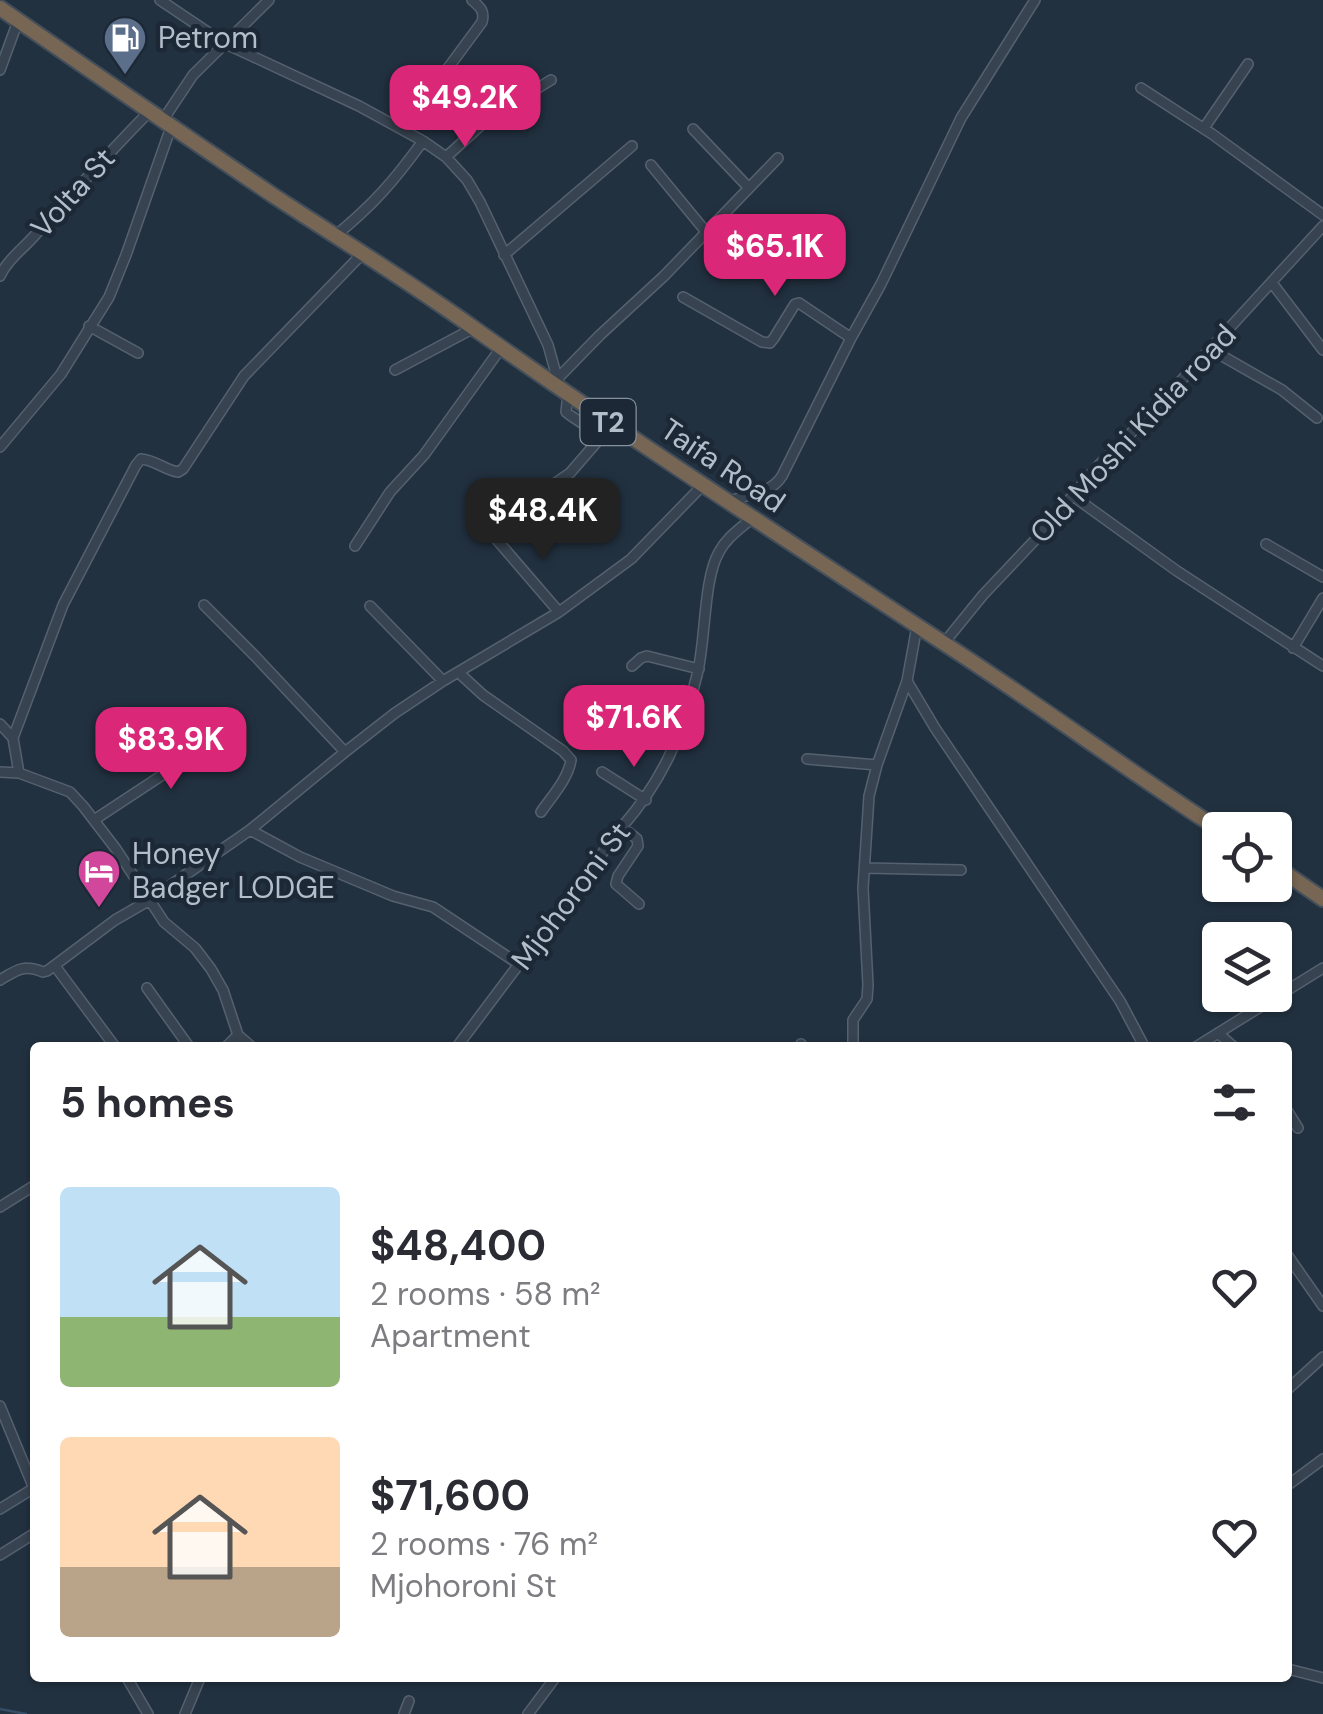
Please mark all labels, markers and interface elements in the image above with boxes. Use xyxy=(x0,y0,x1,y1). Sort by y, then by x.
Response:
fuel station icon: Petrom xyxy=(102,15,148,76)
place label: Petrom xyxy=(158,18,258,57)
pin: $49.2K xyxy=(384,65,546,150)
text: $49.2K xyxy=(412,76,518,118)
street label: Volta St xyxy=(22,140,123,246)
pin: $65.1K xyxy=(694,214,856,299)
text: $65.1K xyxy=(726,225,824,267)
street label: Old Moshi Kidia road xyxy=(1021,316,1244,551)
road number: T2 xyxy=(580,399,636,445)
street label: Taifa Road xyxy=(654,410,793,521)
pin: $48.4K xyxy=(462,478,624,563)
text: $48.4K xyxy=(488,489,598,531)
pin: $71.6K xyxy=(553,685,715,770)
text: $71.6K xyxy=(585,696,683,738)
pin: $83.9K xyxy=(90,707,252,792)
text: $83.9K xyxy=(117,718,225,760)
map controls xyxy=(1202,812,1292,1012)
button: locate xyxy=(1202,812,1292,902)
street label: Mjohoroni St xyxy=(502,814,639,977)
place label: Honey Badger LODGE xyxy=(132,834,335,907)
hotel icon: Honey Badger LODGE xyxy=(76,848,122,909)
button: layers xyxy=(1202,922,1292,1012)
text: 5 homes xyxy=(60,1075,235,1130)
icon: filters xyxy=(1207,1075,1262,1130)
text: $48,400 xyxy=(370,1218,546,1273)
icon: home xyxy=(140,1227,260,1347)
icon: heart xyxy=(1207,1260,1262,1315)
text: 2 rooms · 58 m² xyxy=(370,1273,601,1315)
text: Apartment xyxy=(370,1315,531,1357)
text: $71,600 xyxy=(370,1468,530,1523)
icon: home xyxy=(140,1477,260,1597)
icon: heart xyxy=(1207,1510,1262,1565)
text: 2 rooms · 76 m² xyxy=(370,1523,598,1565)
text: Mjohoroni St xyxy=(370,1565,557,1607)

